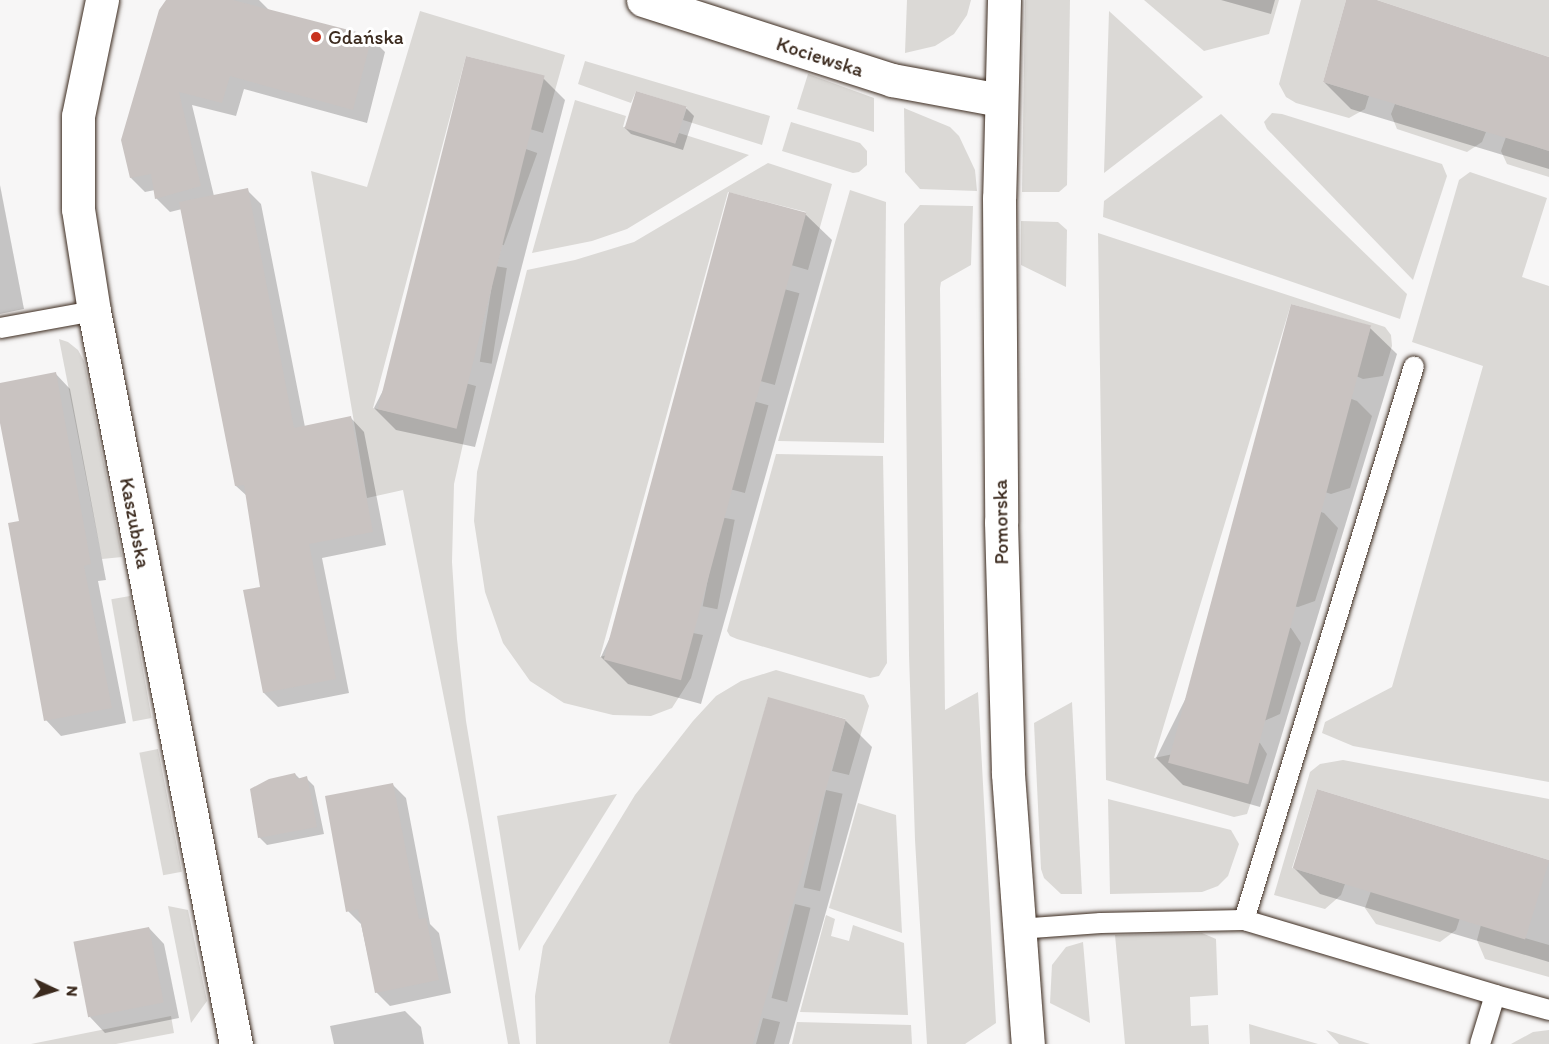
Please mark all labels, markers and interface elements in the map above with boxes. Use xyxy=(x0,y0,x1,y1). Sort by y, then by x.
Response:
place label: Gdańska xyxy=(328,25,404,49)
marker: Gdańska xyxy=(309,30,323,44)
street label: Kociewska xyxy=(773,32,867,82)
street label: Kaszubska xyxy=(114,476,156,570)
street label: Pomorska xyxy=(988,479,1014,565)
north arrow xyxy=(24,960,84,1020)
text: N xyxy=(63,985,82,997)

